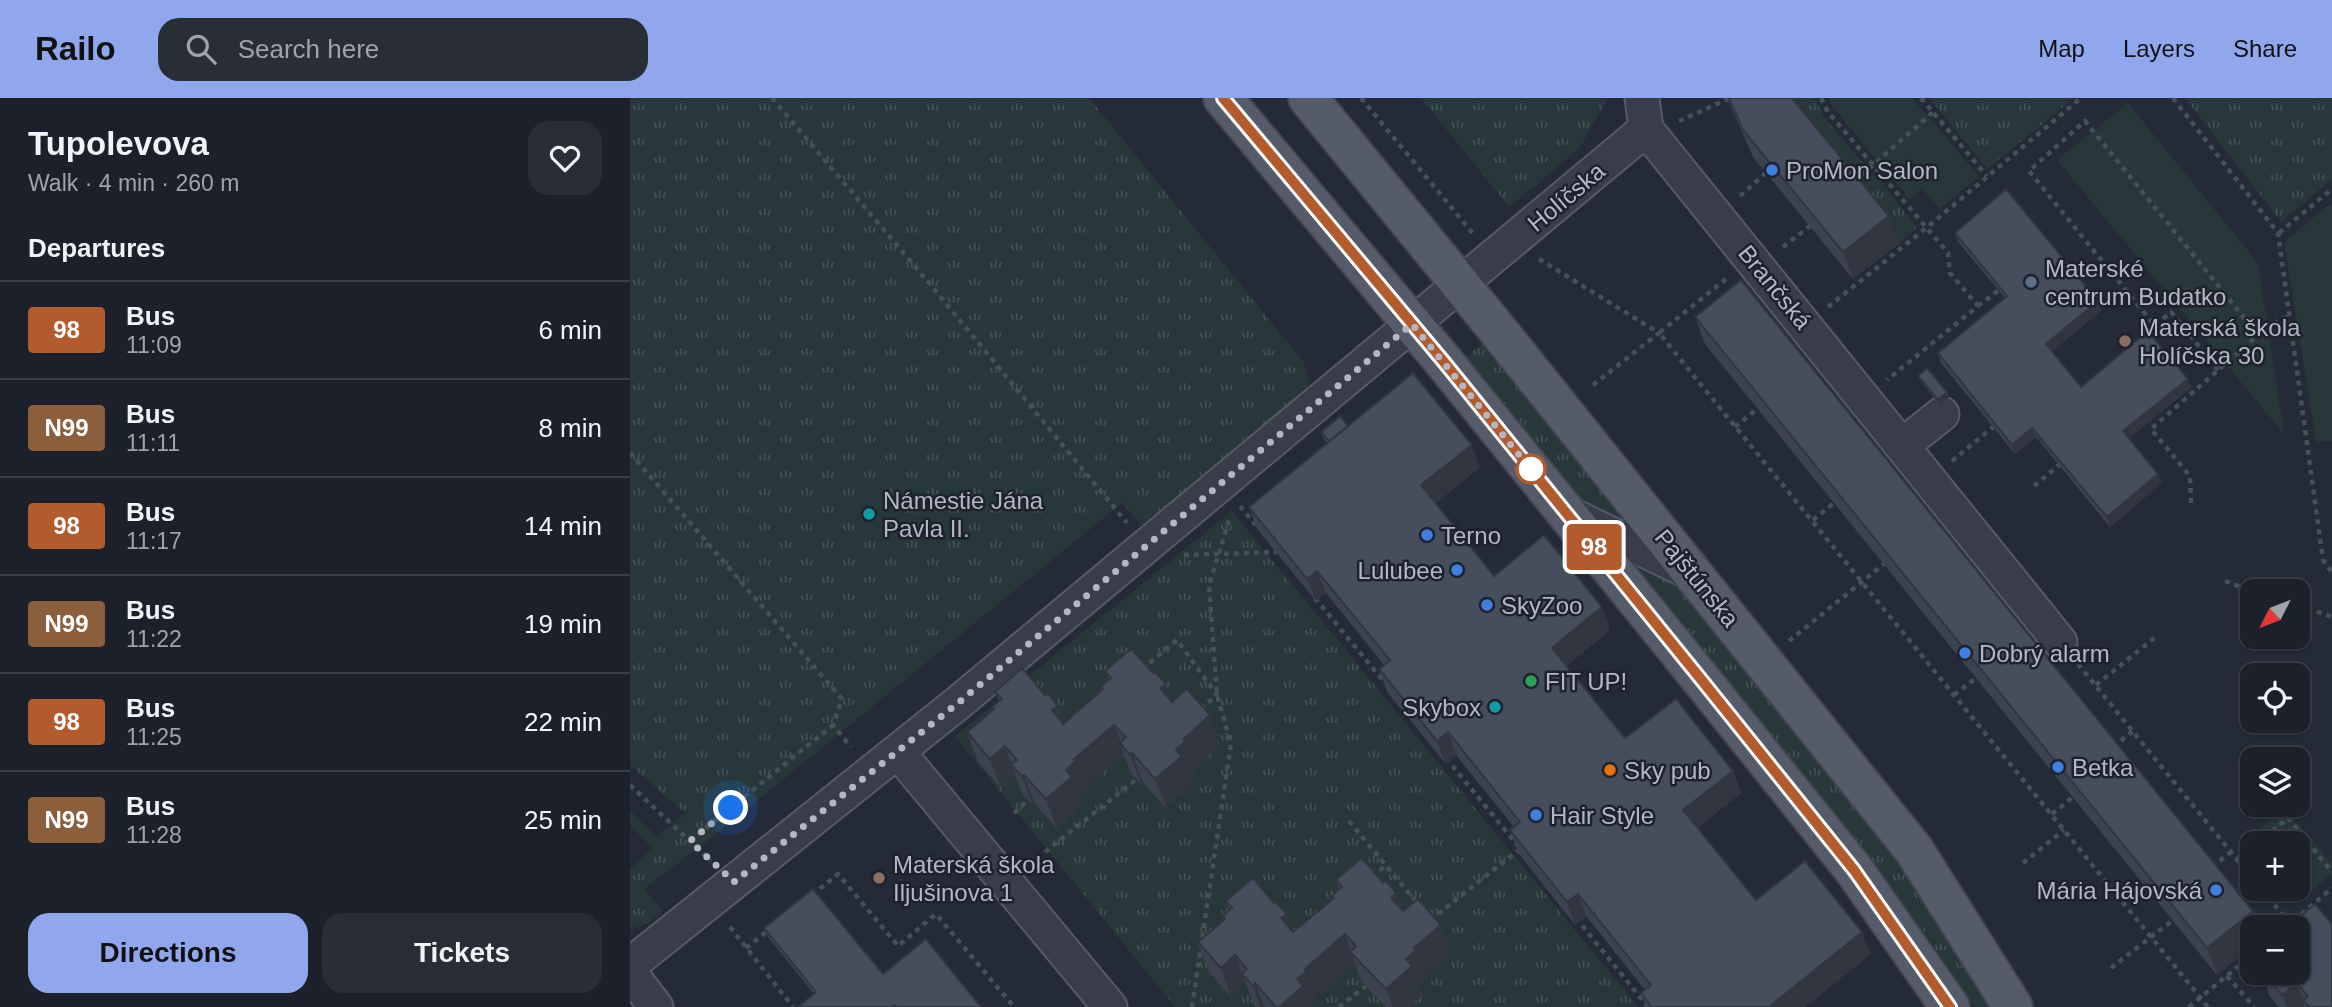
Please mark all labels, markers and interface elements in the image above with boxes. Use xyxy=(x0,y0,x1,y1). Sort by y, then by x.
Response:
search box xyxy=(158,18,648,81)
text: Railo xyxy=(35,30,116,67)
icon: search xyxy=(182,30,220,68)
text: Search here xyxy=(238,34,379,64)
text: Map xyxy=(2038,35,2085,62)
text: Layers xyxy=(2123,35,2195,62)
text: Share xyxy=(2233,35,2297,62)
button: heart xyxy=(528,121,602,195)
text: Tupolevova xyxy=(28,125,209,162)
street label: Holíčska xyxy=(1522,157,1610,237)
place label: ProMon Salon xyxy=(1786,157,1938,184)
marker: ProMon Salon xyxy=(1764,162,1780,178)
text: Walk · 4 min · 260 m xyxy=(28,170,239,196)
text: Departures xyxy=(28,233,165,263)
street label: Brančská xyxy=(1733,240,1817,335)
place label: Materské centrum Budatko xyxy=(2045,255,2226,310)
marker: Materské centrum Budatko xyxy=(2023,274,2039,290)
text: Bus xyxy=(126,301,175,331)
place label: Materská škola Holíčska 30 xyxy=(2139,314,2301,369)
text: 6 min xyxy=(538,315,602,345)
text: 98 xyxy=(53,316,80,343)
text: 11:09 xyxy=(126,332,182,358)
marker: Materská škola Holíčska 30 xyxy=(2117,333,2133,349)
text: Bus xyxy=(126,399,175,429)
text: 8 min xyxy=(538,413,602,443)
text: N99 xyxy=(44,414,89,441)
text: 11:11 xyxy=(126,430,180,456)
unlabelled marker xyxy=(1516,454,1546,484)
place label: Námestie Jána Pavla II. xyxy=(883,487,1044,542)
text: Bus xyxy=(126,497,175,527)
marker: Námestie Jána Pavla II. xyxy=(861,506,877,522)
text: 14 min xyxy=(524,511,602,541)
text: 98 xyxy=(53,512,80,539)
place label: Terno xyxy=(1441,522,1501,549)
line badge: 98 xyxy=(1562,524,1626,570)
street label: Pajštúnska xyxy=(1650,524,1745,633)
marker: Terno xyxy=(1419,527,1435,543)
text: 11:17 xyxy=(126,528,182,554)
text: 98 xyxy=(1581,533,1607,560)
place label: Lulubee xyxy=(1358,557,1443,584)
marker: Lulubee xyxy=(1449,562,1465,578)
north arrow xyxy=(2240,579,2310,649)
map controls xyxy=(2240,579,2310,985)
place label: SkyZoo xyxy=(1501,592,1582,619)
text: Bus xyxy=(126,595,175,625)
marker: SkyZoo xyxy=(1479,597,1495,613)
text: 19 min xyxy=(524,609,602,639)
text: N99 xyxy=(44,610,89,637)
text: 11:22 xyxy=(126,626,182,652)
place label: Dobrý alarm xyxy=(1979,640,2110,667)
marker: Dobrý alarm xyxy=(1957,645,1973,661)
button: locate xyxy=(2240,663,2310,733)
place label: FIT UP! xyxy=(1545,668,1627,695)
marker: FIT UP! xyxy=(1523,673,1539,689)
text: Bus xyxy=(126,693,175,723)
place label: Skybox xyxy=(1402,694,1481,721)
marker: Skybox xyxy=(1487,699,1503,715)
text: 22 min xyxy=(524,707,602,737)
text: 98 xyxy=(53,708,80,735)
text: 11:25 xyxy=(126,724,182,750)
button: layers xyxy=(2240,747,2310,817)
place label: Betka xyxy=(2072,754,2134,781)
place label: Sky pub xyxy=(1624,757,1711,784)
marker: Betka xyxy=(2050,759,2066,775)
marker: Sky pub xyxy=(1602,762,1618,778)
your location xyxy=(713,790,748,825)
text: Bus xyxy=(126,791,175,821)
place label: Hair Style xyxy=(1550,802,1654,829)
text: 25 min xyxy=(524,805,602,835)
text: N99 xyxy=(44,806,89,833)
marker: Hair Style xyxy=(1528,807,1544,823)
text: 11:28 xyxy=(126,822,182,848)
button: + xyxy=(2240,831,2310,901)
place label: Materská škola Iljušinova 1 xyxy=(893,851,1055,906)
marker: Materská škola Iljušinova 1 xyxy=(871,870,887,886)
place label: Mária Hájovská xyxy=(2037,877,2203,904)
marker: Mária Hájovská xyxy=(2208,882,2224,898)
button: Directions xyxy=(28,913,308,993)
button: Tickets xyxy=(322,913,602,993)
button: − xyxy=(2240,915,2310,985)

